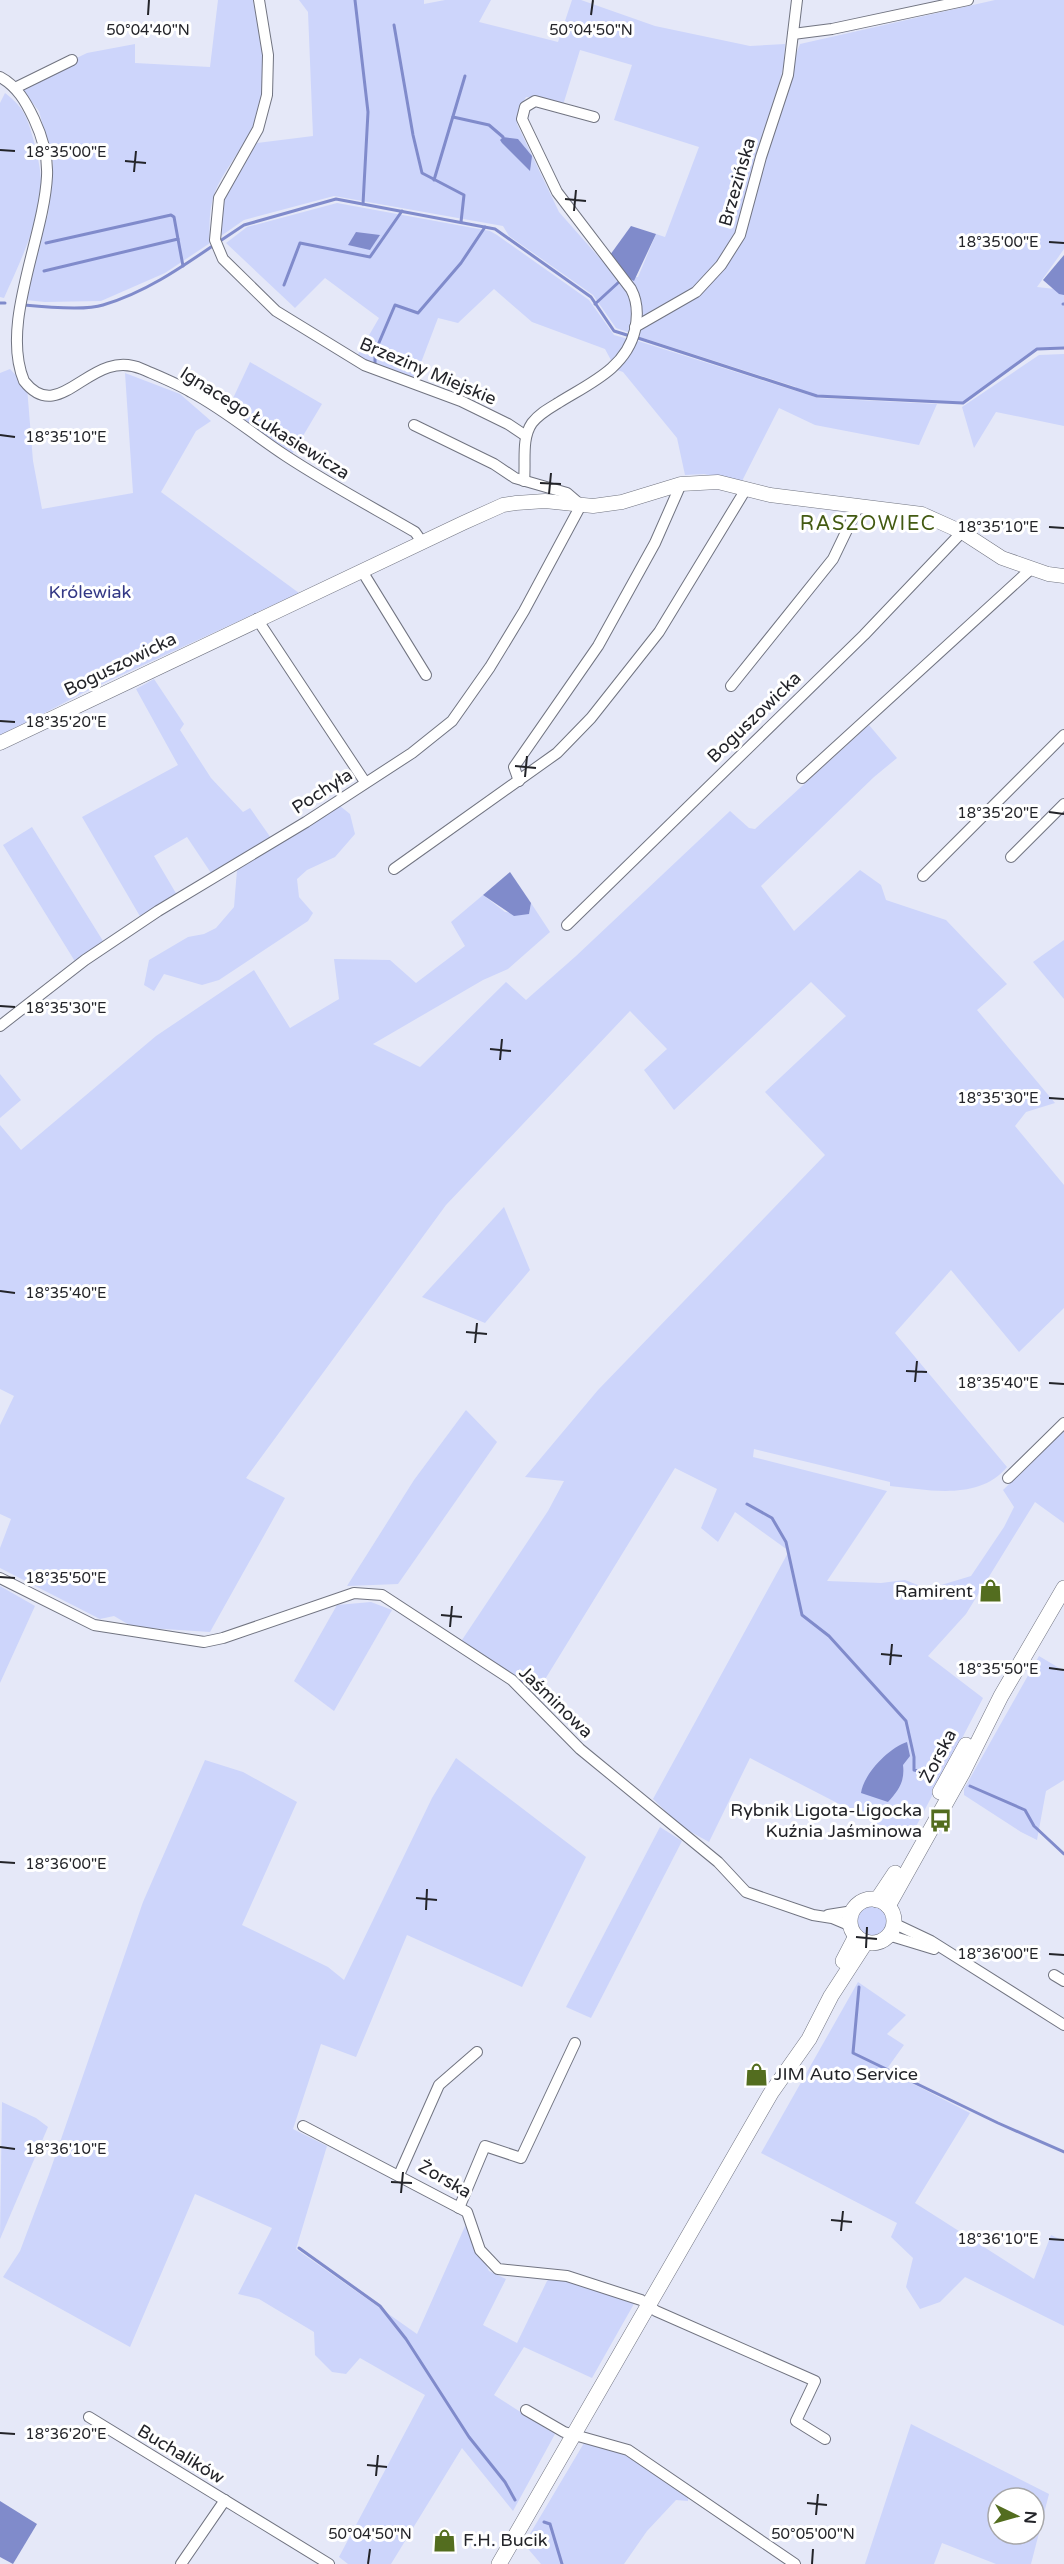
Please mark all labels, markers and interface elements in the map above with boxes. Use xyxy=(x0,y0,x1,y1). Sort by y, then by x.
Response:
text: 50°04'40"N xyxy=(106,21,190,39)
text: 50°04'50"N xyxy=(549,21,633,39)
street label: Brzezińska xyxy=(714,135,760,229)
text: 18°35'00"E xyxy=(25,143,107,161)
text: 18°35'00"E xyxy=(957,233,1039,251)
street label: Brzeziny Miejskie xyxy=(356,332,500,410)
street label: Ignacego Łukasiewicza xyxy=(176,362,354,484)
text: 18°35'10"E xyxy=(25,428,107,446)
district label: RASZOWIEC xyxy=(800,512,936,536)
text: 18°35'10"E xyxy=(957,518,1039,536)
park label: Królewiak xyxy=(49,581,132,603)
street label: Boguszowicka xyxy=(60,627,180,701)
street label: Boguszowicka xyxy=(702,667,806,767)
text: 18°35'20"E xyxy=(25,713,107,731)
street label: Pochyła xyxy=(288,763,356,819)
text: 18°35'20"E xyxy=(957,804,1039,822)
text: 18°35'30"E xyxy=(25,999,107,1017)
text: 18°35'30"E xyxy=(957,1089,1039,1107)
text: 18°35'40"E xyxy=(25,1284,107,1302)
text: 18°35'40"E xyxy=(957,1374,1039,1392)
text: 18°35'50"E xyxy=(25,1569,107,1587)
shop icon: Ramirent xyxy=(978,1578,1004,1604)
place label: Ramirent xyxy=(895,1580,973,1602)
text: 18°35'50"E xyxy=(957,1660,1039,1678)
street label: Jaśminowa xyxy=(514,1661,598,1743)
street label: Żorska xyxy=(915,1725,961,1787)
place label: Rybnik Ligota-Ligocka Kuźnia Jaśminowa xyxy=(730,1799,922,1842)
bus stop icon: Rybnik Ligota-Ligocka Kuźnia Jaśminowa xyxy=(927,1807,953,1833)
text: 18°36'00"E xyxy=(25,1855,107,1873)
text: 18°36'00"E xyxy=(957,1945,1039,1963)
shop icon: JIM Auto Service xyxy=(743,2061,769,2087)
place label: JIM Auto Service xyxy=(774,2063,918,2085)
text: 18°36'10"E xyxy=(25,2140,107,2158)
street label: Żorska xyxy=(415,2155,475,2203)
text: 18°36'10"E xyxy=(957,2230,1039,2248)
street label: Buchalików xyxy=(133,2419,229,2489)
text: 18°36'20"E xyxy=(25,2425,107,2443)
north arrow xyxy=(986,2486,1046,2546)
text: N xyxy=(1019,2510,1040,2524)
text: 50°04'50"N xyxy=(328,2525,412,2543)
text: 50°05'00"N xyxy=(771,2525,855,2543)
shop icon: F.H. Bucik xyxy=(432,2527,458,2553)
place label: F.H. Bucik xyxy=(463,2529,548,2551)

